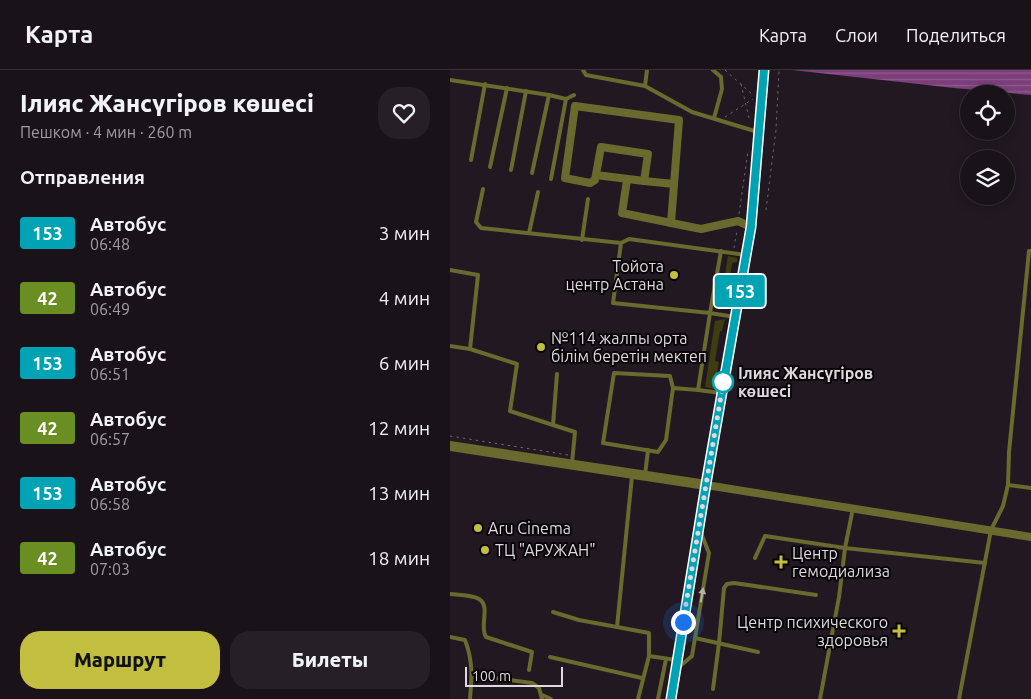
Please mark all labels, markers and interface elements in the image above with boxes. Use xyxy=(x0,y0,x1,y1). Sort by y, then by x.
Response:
text: Карта xyxy=(25,21,93,48)
text: Карта xyxy=(759,25,807,45)
text: Слои xyxy=(835,25,878,45)
text: Поделиться xyxy=(906,25,1006,45)
map controls xyxy=(960,85,1015,205)
button: locate xyxy=(960,85,1015,140)
button: heart xyxy=(378,87,430,139)
text: Ілияс Жансүгіров көшесі xyxy=(20,90,314,117)
text: Пешком · 4 мин · 260 m xyxy=(20,123,192,141)
button: layers xyxy=(960,150,1015,205)
text: Отправления xyxy=(20,166,145,188)
text: Автобус xyxy=(90,213,166,235)
text: 3 мин xyxy=(379,222,430,244)
text: 153 xyxy=(32,223,63,243)
text: 06:48 xyxy=(90,235,130,253)
place label: Тойота центр Астана xyxy=(565,257,664,293)
marker: Тойота центр Астана xyxy=(668,269,680,281)
line badge: 153 xyxy=(711,275,769,307)
text: Автобус xyxy=(90,278,166,300)
text: 153 xyxy=(725,281,755,301)
text: 4 мин xyxy=(379,287,430,309)
text: 42 xyxy=(37,288,58,308)
text: 06:49 xyxy=(90,300,130,318)
place label: №114 жалпы орта білім беретін мектеп xyxy=(551,329,707,365)
marker: №114 жалпы орта білім беретін мектеп xyxy=(535,341,547,353)
text: Автобус xyxy=(90,343,166,365)
text: 6 мин xyxy=(379,352,430,374)
text: 153 xyxy=(32,353,63,373)
place label: Ілияс Жансүгіров көшесі xyxy=(738,364,873,400)
text: 06:51 xyxy=(90,365,130,383)
marker: Ілияс Жансүгіров көшесі xyxy=(712,371,734,393)
text: Автобус xyxy=(90,408,166,430)
text: 12 мин xyxy=(368,417,430,439)
text: 42 xyxy=(37,418,58,438)
text: 06:57 xyxy=(90,430,130,448)
text: Автобус xyxy=(90,473,166,495)
text: 13 мин xyxy=(368,482,430,504)
text: 153 xyxy=(32,483,63,503)
text: 06:58 xyxy=(90,495,130,513)
place label: Aru Cinema xyxy=(488,519,571,537)
marker: Aru Cinema xyxy=(472,522,484,534)
text: Автобус xyxy=(90,538,166,560)
place label: ТЦ "АРУЖАН" xyxy=(495,541,596,559)
marker: ТЦ "АРУЖАН" xyxy=(479,544,491,556)
place label: Центр гемодиализа xyxy=(792,544,890,580)
text: 18 мин xyxy=(368,547,430,569)
text: 42 xyxy=(37,548,58,568)
marker: Центр гемодиализа xyxy=(774,555,788,569)
text: 07:03 xyxy=(90,560,130,578)
one-way arrow xyxy=(699,586,707,602)
your location xyxy=(671,610,696,635)
place label: Центр психического здоровья xyxy=(737,613,888,649)
marker: Центр психического здоровья xyxy=(892,624,906,638)
button: Маршрут xyxy=(20,631,220,689)
button: Билеты xyxy=(230,631,430,689)
scale bar xyxy=(465,664,562,687)
text: 100 m xyxy=(472,668,511,684)

